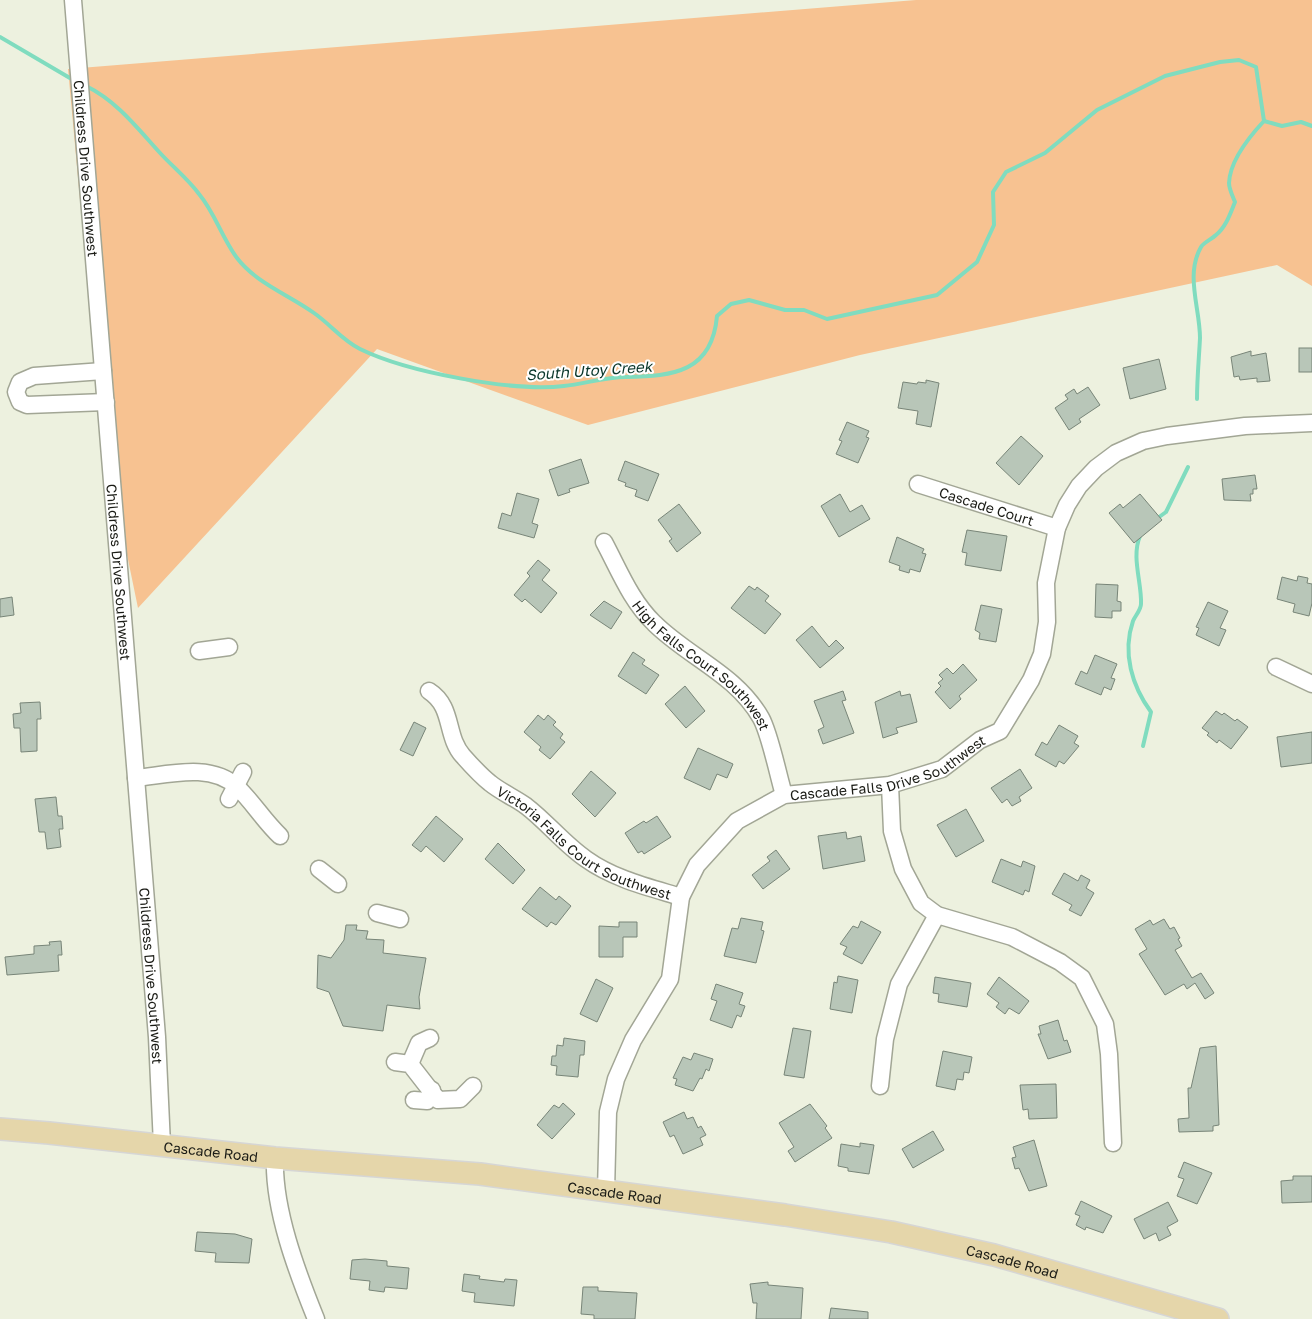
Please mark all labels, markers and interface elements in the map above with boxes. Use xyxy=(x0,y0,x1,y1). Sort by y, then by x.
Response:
street label: Childress Drive Southwest xyxy=(71,79,102,257)
water label: South Utoy Creek xyxy=(525,357,654,384)
street label: Childress Drive Southwest xyxy=(104,483,135,661)
street label: Cascade Court xyxy=(937,483,1036,529)
street label: High Falls Court Southwest xyxy=(629,597,774,732)
street label: Cascade Falls Drive Southwest xyxy=(789,730,987,803)
street label: Victoria Falls Court Southwest xyxy=(494,782,673,902)
street label: Childress Drive Southwest xyxy=(136,887,167,1065)
street label: Cascade Road xyxy=(163,1137,259,1165)
street label: Cascade Road xyxy=(566,1177,663,1207)
street label: Cascade Road xyxy=(965,1241,1060,1282)

